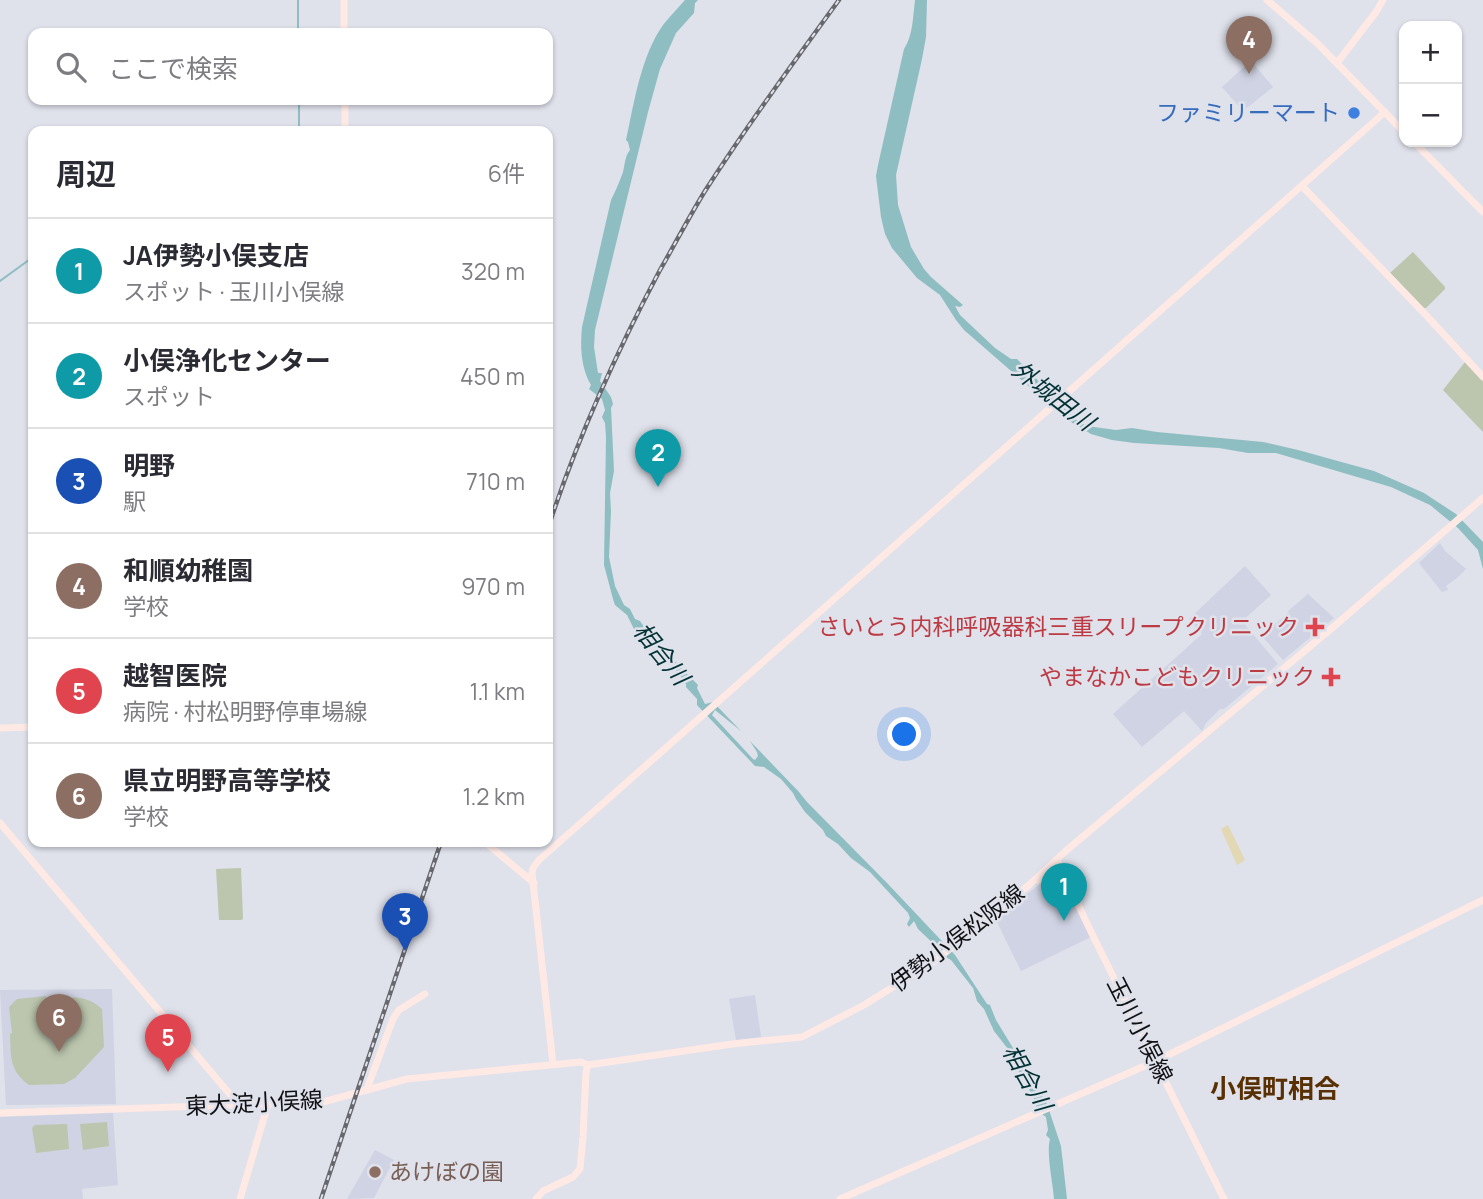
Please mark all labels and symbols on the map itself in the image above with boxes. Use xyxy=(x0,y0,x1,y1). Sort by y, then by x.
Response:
pin: 4 xyxy=(1226,16,1272,74)
place label: ファミリーマート xyxy=(1156,96,1340,128)
marker: ファミリーマート xyxy=(1346,105,1362,121)
water label: 外城田川 xyxy=(1006,352,1104,439)
pin: 2 xyxy=(635,429,681,487)
place label: さいとう内科呼吸器科三重スリープクリニック xyxy=(817,610,1299,642)
water label: 相合川 xyxy=(627,615,700,694)
marker: さいとう内科呼吸器科三重スリープクリニック xyxy=(1305,617,1325,637)
place label: やまなかこどもクリニック xyxy=(1039,660,1315,692)
marker: やまなかこどもクリニック xyxy=(1321,667,1341,687)
your location xyxy=(887,717,921,751)
pin: 1 xyxy=(1041,863,1087,921)
street label: 伊勢小俣松阪線 xyxy=(882,876,1030,998)
pin: 3 xyxy=(382,893,428,951)
street label: 玉川小俣線 xyxy=(1101,971,1181,1088)
pin: 6 xyxy=(36,994,82,1052)
pin: 5 xyxy=(145,1014,191,1072)
water label: 相合川 xyxy=(996,1038,1062,1119)
district label: 小俣町相合 xyxy=(1210,1070,1340,1106)
street label: 東大淀小俣線 xyxy=(184,1082,324,1122)
place label: あけぼの園 xyxy=(389,1155,504,1187)
marker: あけぼの園 xyxy=(367,1164,383,1180)

